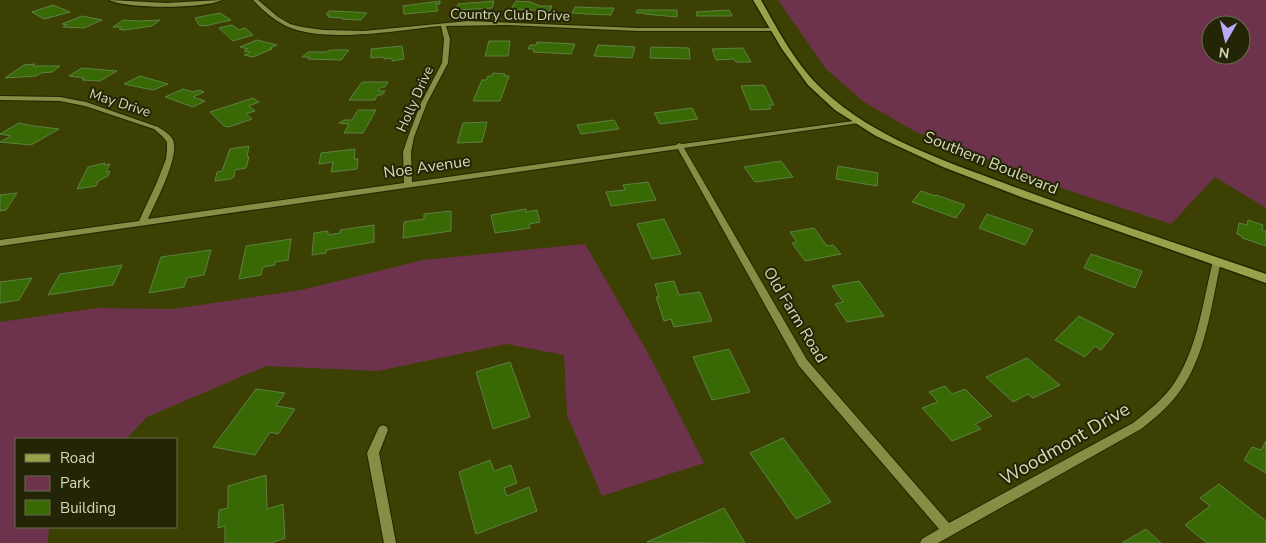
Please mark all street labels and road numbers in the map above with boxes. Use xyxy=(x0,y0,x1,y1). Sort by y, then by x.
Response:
street label: Country Club Drive xyxy=(450,4,570,26)
street label: Holly Drive xyxy=(392,63,438,135)
street label: May Drive xyxy=(87,84,153,122)
street label: Southern Boulevard xyxy=(921,126,1061,200)
street label: Noe Avenue xyxy=(382,150,472,184)
street label: Old Farm Road xyxy=(758,263,832,367)
street label: Woodmont Drive xyxy=(995,396,1135,492)

